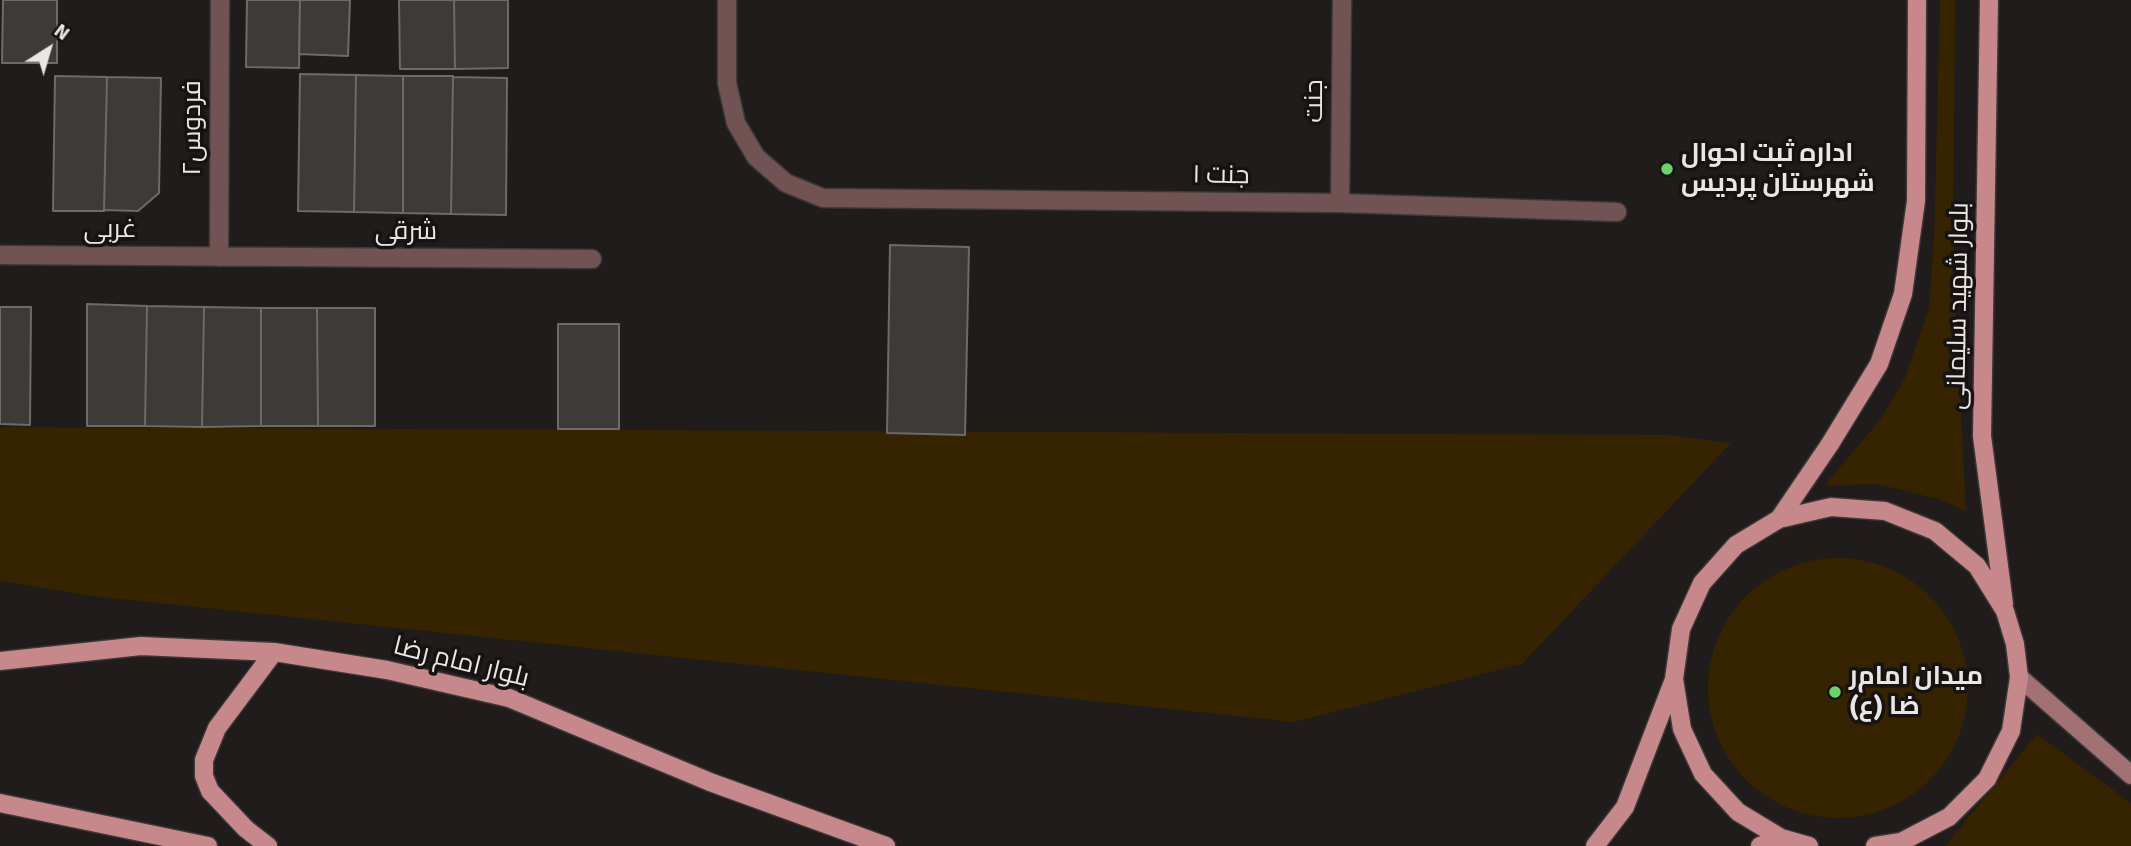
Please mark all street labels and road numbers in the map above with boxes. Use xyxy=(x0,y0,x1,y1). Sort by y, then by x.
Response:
street label: جنت xyxy=(1299,79,1331,123)
street label: فردوس۲ xyxy=(177,80,209,176)
street label: جنت ۱ xyxy=(1192,160,1250,192)
street label: بلوار شهید سلیمانی xyxy=(1942,202,1976,410)
street label: غربی xyxy=(83,214,137,246)
street label: شرقی xyxy=(375,216,437,248)
street label: بلوار امام رضا xyxy=(390,631,532,695)

